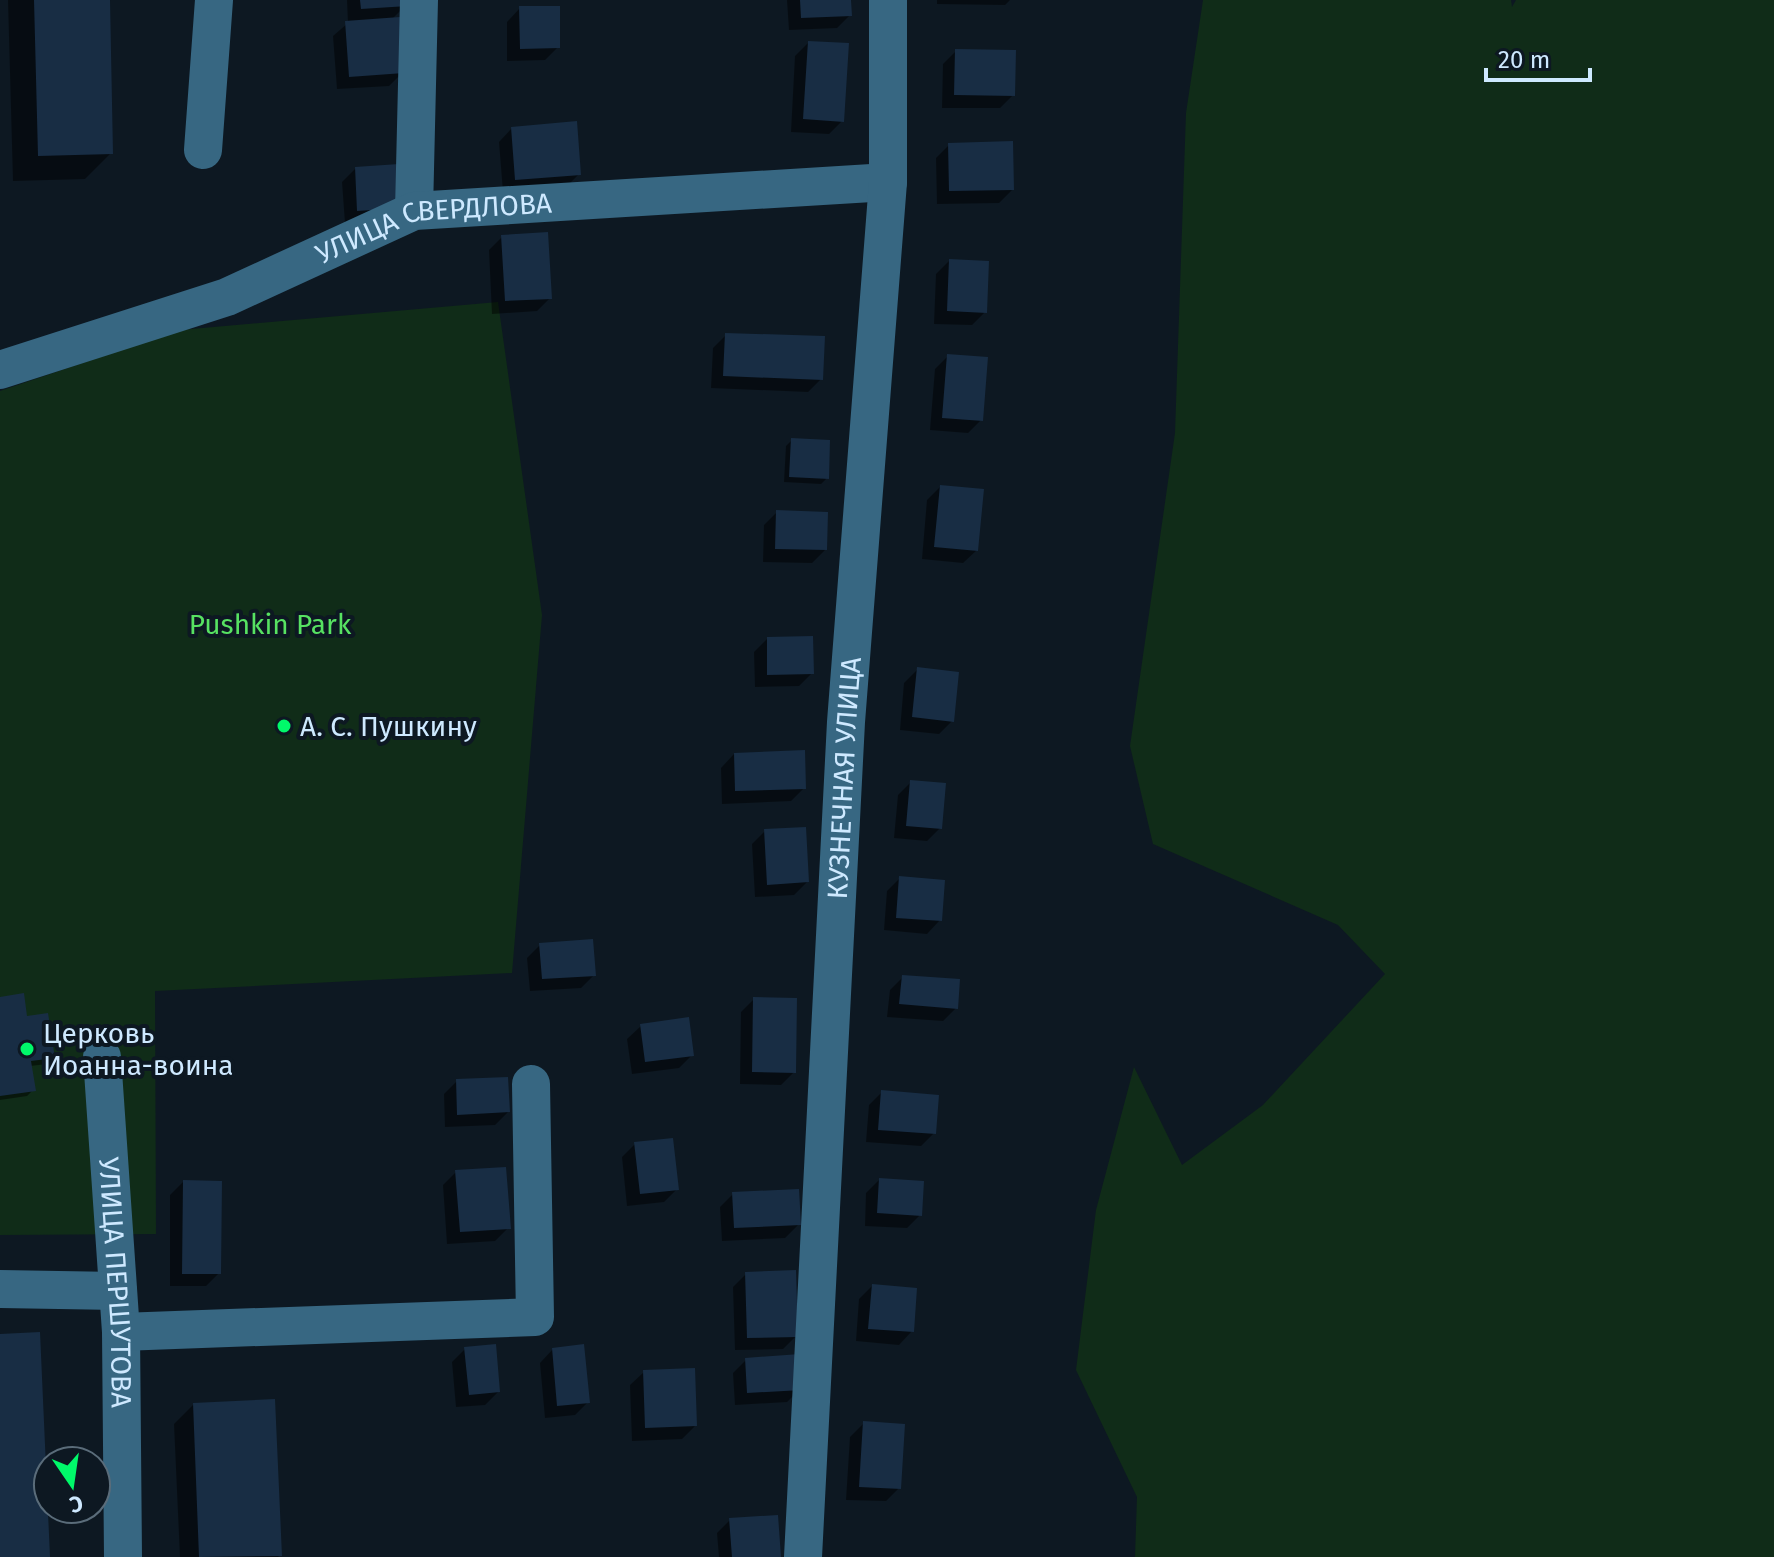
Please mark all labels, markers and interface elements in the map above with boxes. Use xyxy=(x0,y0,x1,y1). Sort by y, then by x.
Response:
scale bar xyxy=(1486,32,1590,82)
text: 20 m xyxy=(1498,46,1550,74)
street label: УЛИЦА СВЕРДЛОВА xyxy=(311,187,553,271)
park label: Pushkin Park xyxy=(189,608,352,641)
street label: КУЗНЕЧНАЯ УЛИЦА xyxy=(821,656,868,900)
place label: А. С. Пушкину xyxy=(300,710,477,743)
marker: А. С. Пушкину xyxy=(275,717,293,735)
place label: Церковь Иоанна-воина xyxy=(43,1017,234,1082)
marker: Церковь Иоанна-воина xyxy=(18,1040,36,1058)
street label: УЛИЦА ПЕРШУТОВА xyxy=(92,1156,138,1408)
north arrow xyxy=(32,1445,112,1525)
text: С xyxy=(67,1489,86,1519)

